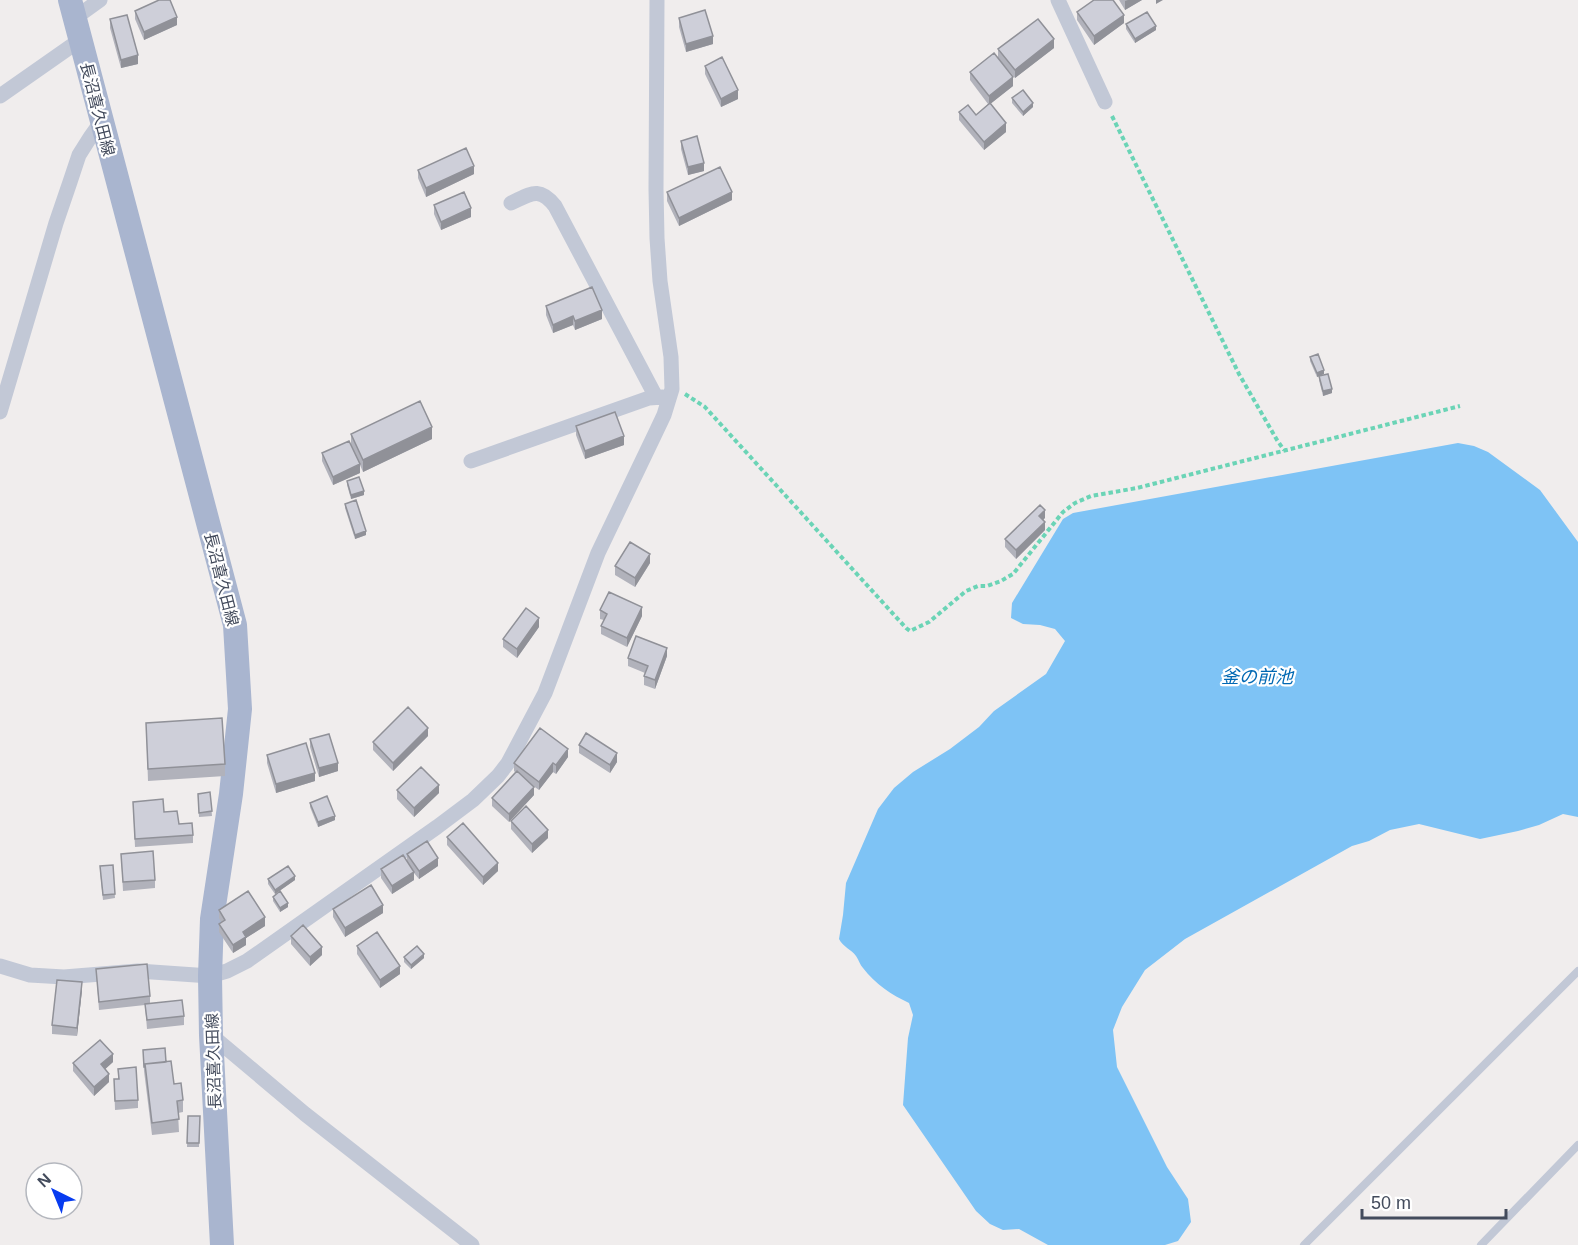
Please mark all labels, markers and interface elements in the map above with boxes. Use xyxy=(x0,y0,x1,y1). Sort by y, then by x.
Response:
street label: 長沼喜久田線 xyxy=(78,60,117,158)
street label: 長沼喜久田線 xyxy=(202,530,241,628)
water label: 釜の前池 xyxy=(1221,667,1295,687)
street label: 長沼喜久田線 xyxy=(203,1013,224,1109)
north arrow xyxy=(24,1161,84,1221)
text: N xyxy=(34,1170,54,1191)
scale bar xyxy=(1362,1182,1506,1220)
text: 50 m xyxy=(1371,1193,1411,1213)

